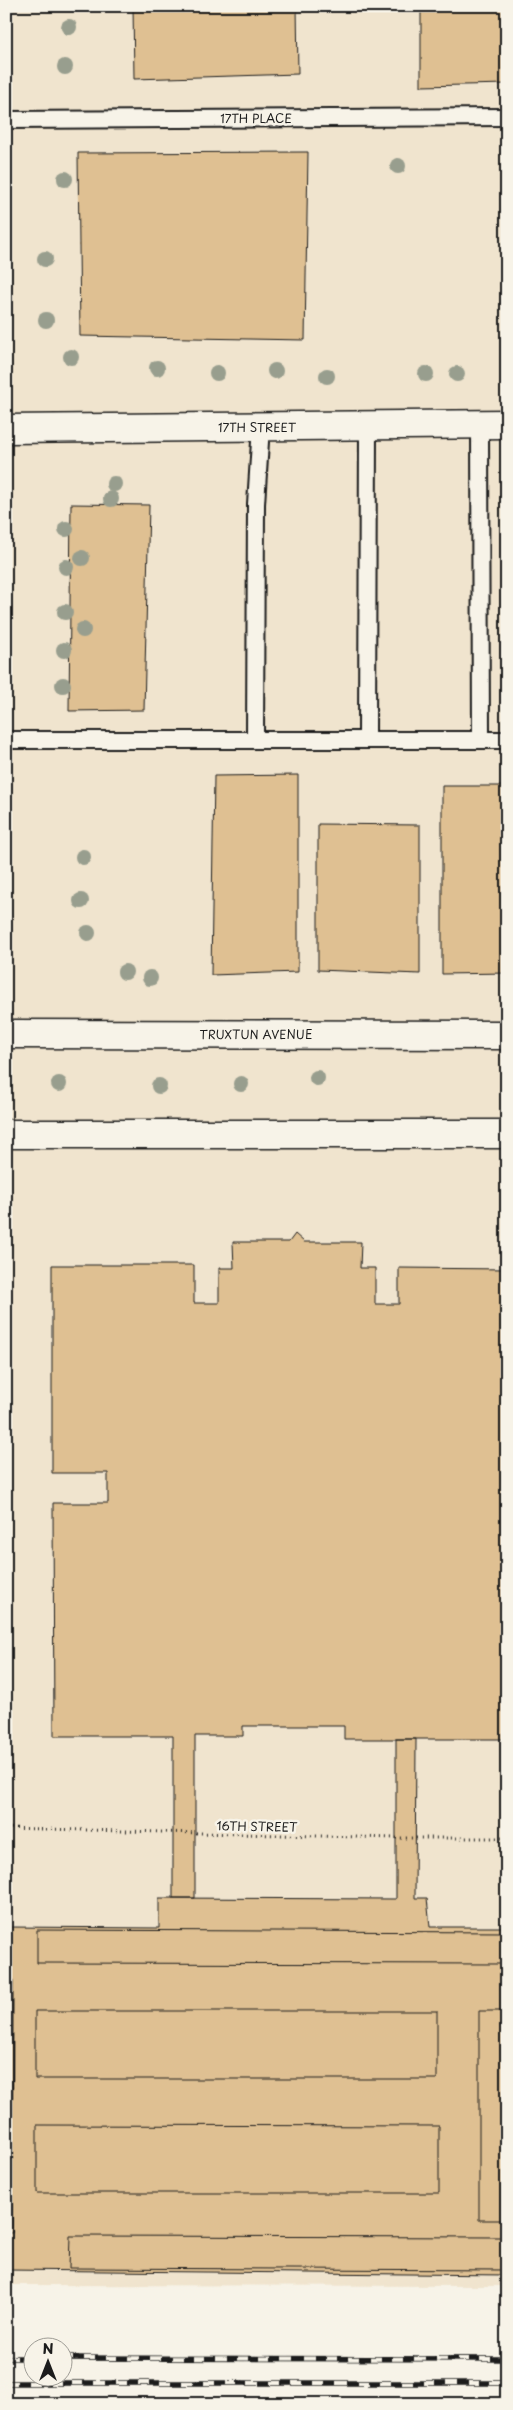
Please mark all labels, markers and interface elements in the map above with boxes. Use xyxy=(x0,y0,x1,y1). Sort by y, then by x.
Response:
street label: 17TH PLACE xyxy=(220,109,292,127)
street label: 17TH STREET xyxy=(218,418,297,436)
street label: TRUXTUN AVENUE xyxy=(200,1025,312,1043)
street label: 16TH STREET xyxy=(216,1816,298,1836)
north arrow xyxy=(22,2338,72,2388)
text: N xyxy=(42,2338,54,2359)

